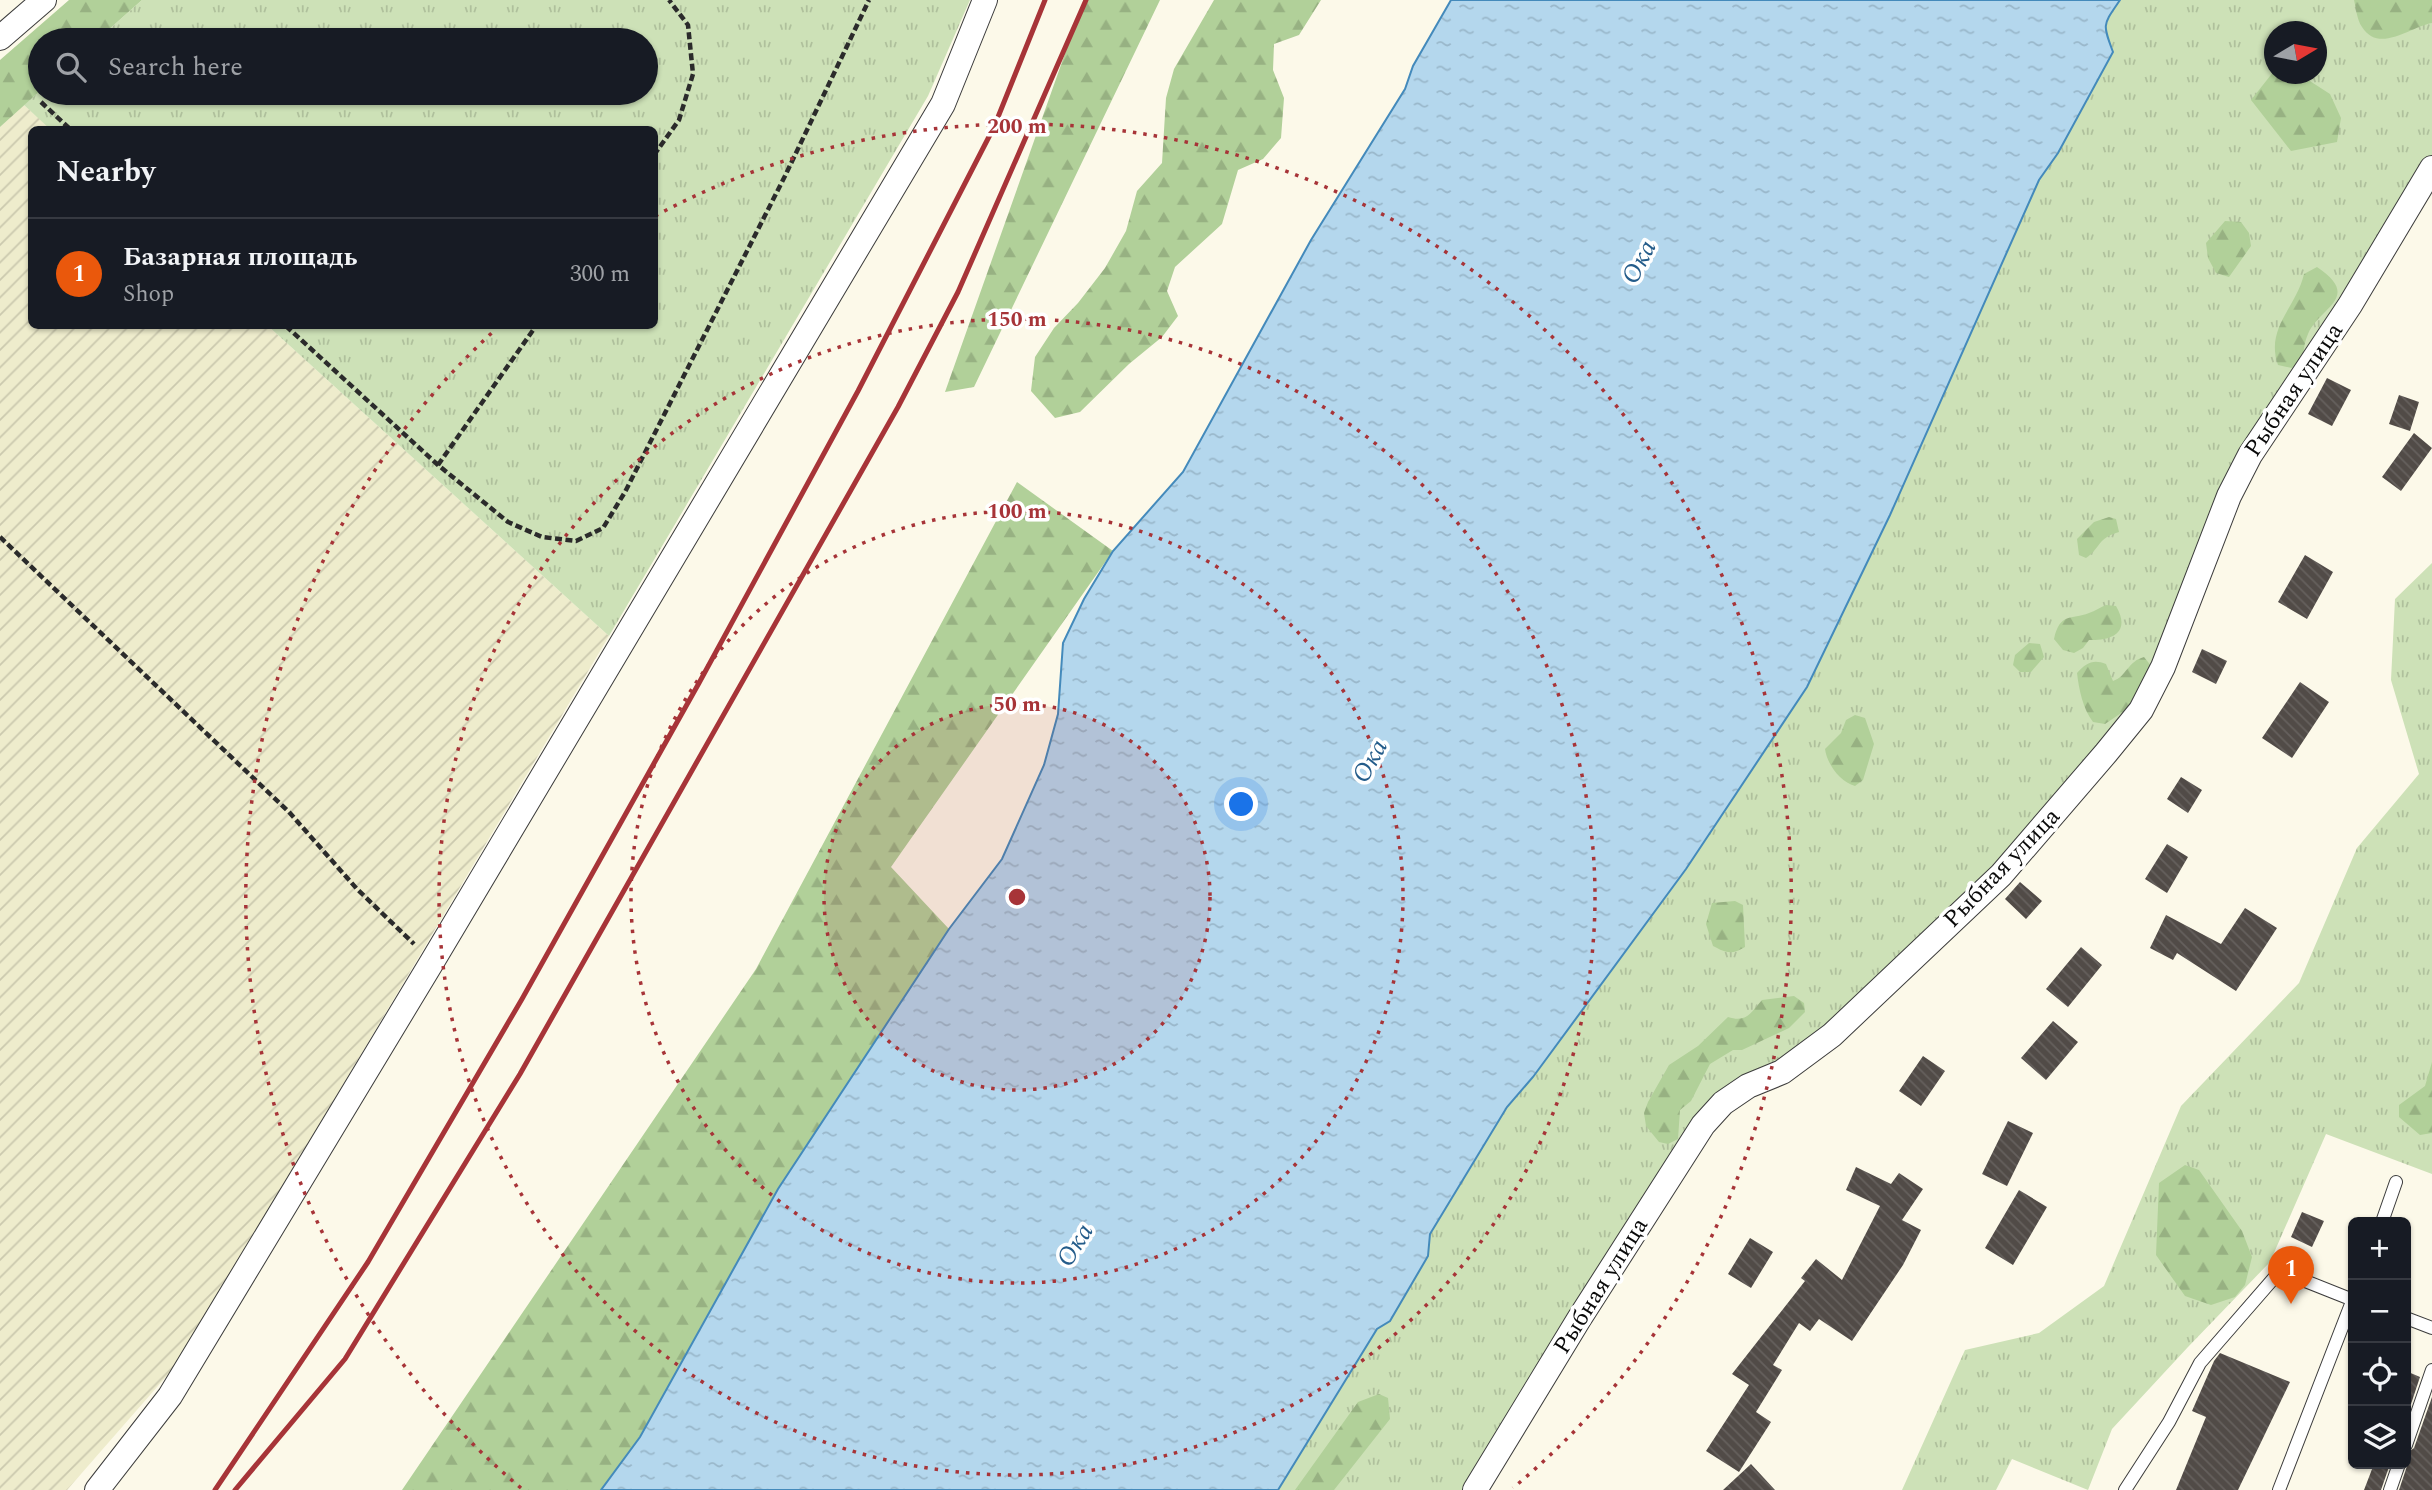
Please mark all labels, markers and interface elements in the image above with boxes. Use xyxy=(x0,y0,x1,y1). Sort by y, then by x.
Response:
north arrow xyxy=(2264,21,2327,84)
search box xyxy=(28,28,658,105)
text: Search here xyxy=(108,47,243,87)
icon: search xyxy=(52,48,90,86)
text: 200 m xyxy=(987,111,1047,143)
text: Nearby xyxy=(56,149,155,195)
water label: Ока xyxy=(1611,233,1667,291)
text: Базарная площадь xyxy=(123,237,358,277)
text: 1 xyxy=(73,257,85,292)
text: 300 m xyxy=(570,257,630,292)
text: Shop xyxy=(123,277,174,312)
text: 150 m xyxy=(987,304,1047,336)
street label: Рыбная улица xyxy=(2236,315,2353,464)
text: 100 m xyxy=(987,496,1047,528)
text: 50 m xyxy=(993,689,1041,721)
water label: Ока xyxy=(1342,732,1398,790)
your location xyxy=(1224,787,1258,821)
street label: Рыбная улица xyxy=(1935,799,2069,936)
centre of rings xyxy=(1005,885,1029,909)
street label: Рыбная улица xyxy=(1545,1210,1658,1361)
water label: Ока xyxy=(1046,1215,1104,1275)
map controls xyxy=(2348,1217,2411,1469)
button: + xyxy=(2348,1217,2411,1280)
pin: 1 xyxy=(2268,1246,2314,1304)
button: − xyxy=(2348,1280,2411,1343)
button: locate xyxy=(2348,1343,2411,1406)
button: layers xyxy=(2348,1406,2411,1469)

